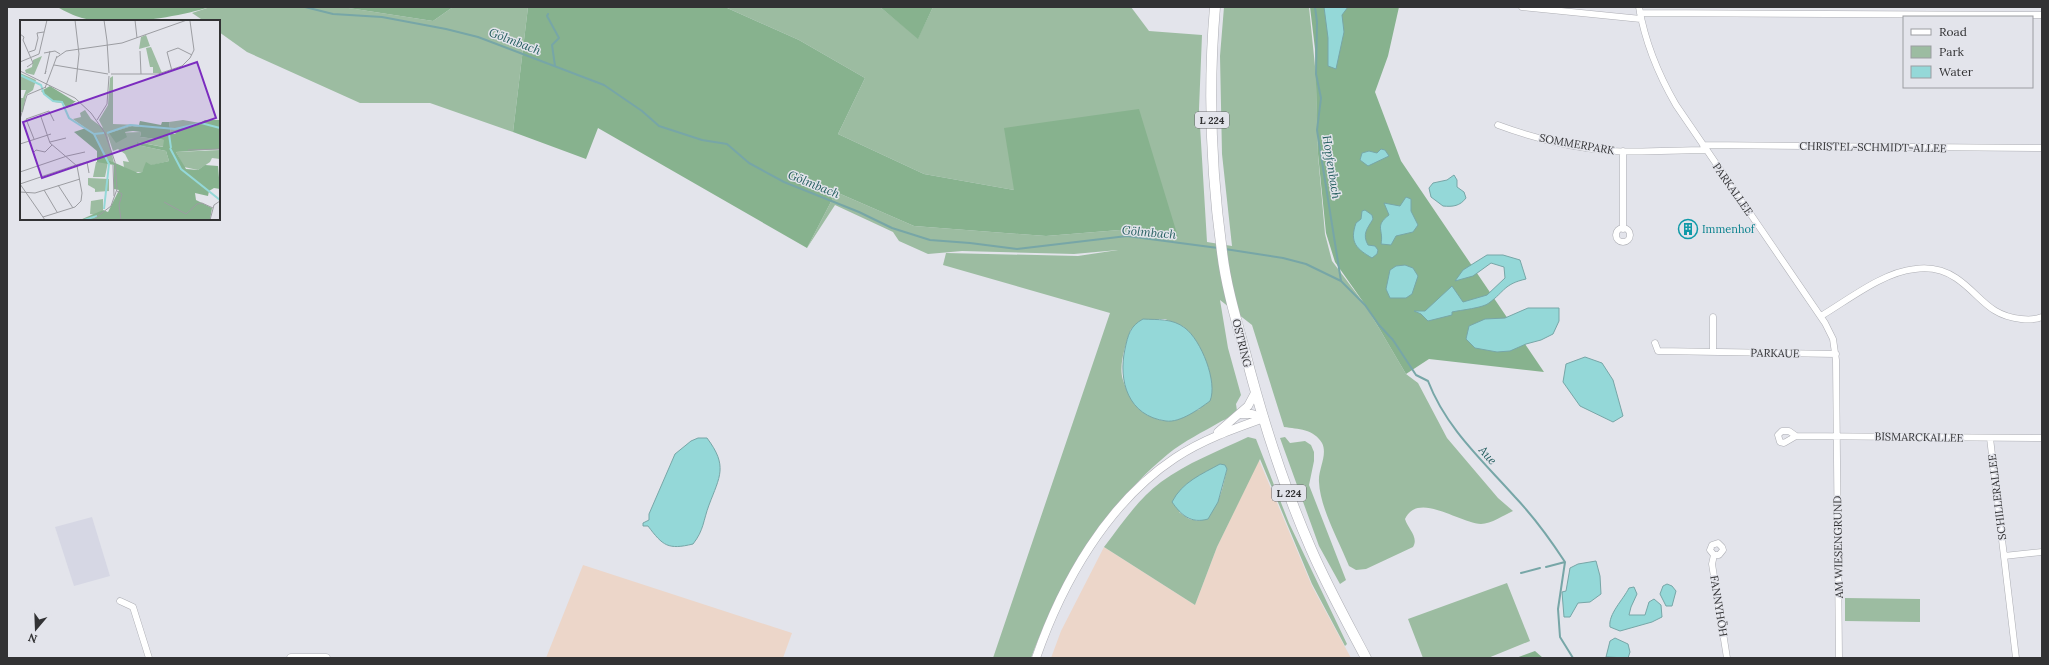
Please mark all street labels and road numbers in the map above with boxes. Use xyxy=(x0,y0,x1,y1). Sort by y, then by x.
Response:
road number: L 224 xyxy=(1195,112,1229,128)
street label: SOMMERPARK xyxy=(1538,130,1616,158)
street label: CHRISTEL-SCHMIDT-ALLEE xyxy=(1799,139,1947,155)
street label: PARKALLEE xyxy=(1710,160,1756,218)
street label: OSTRING xyxy=(1229,317,1255,369)
street label: PARKAUE xyxy=(1750,346,1800,360)
street label: BISMARCKALLEE xyxy=(1874,429,1964,445)
street label: SCHILLERALLEE xyxy=(1985,453,2009,541)
road number: L 224 xyxy=(1272,485,1306,501)
street label: AM WIESENGRUND xyxy=(1830,495,1846,600)
street label: FANNYHÖH xyxy=(1707,574,1732,638)

